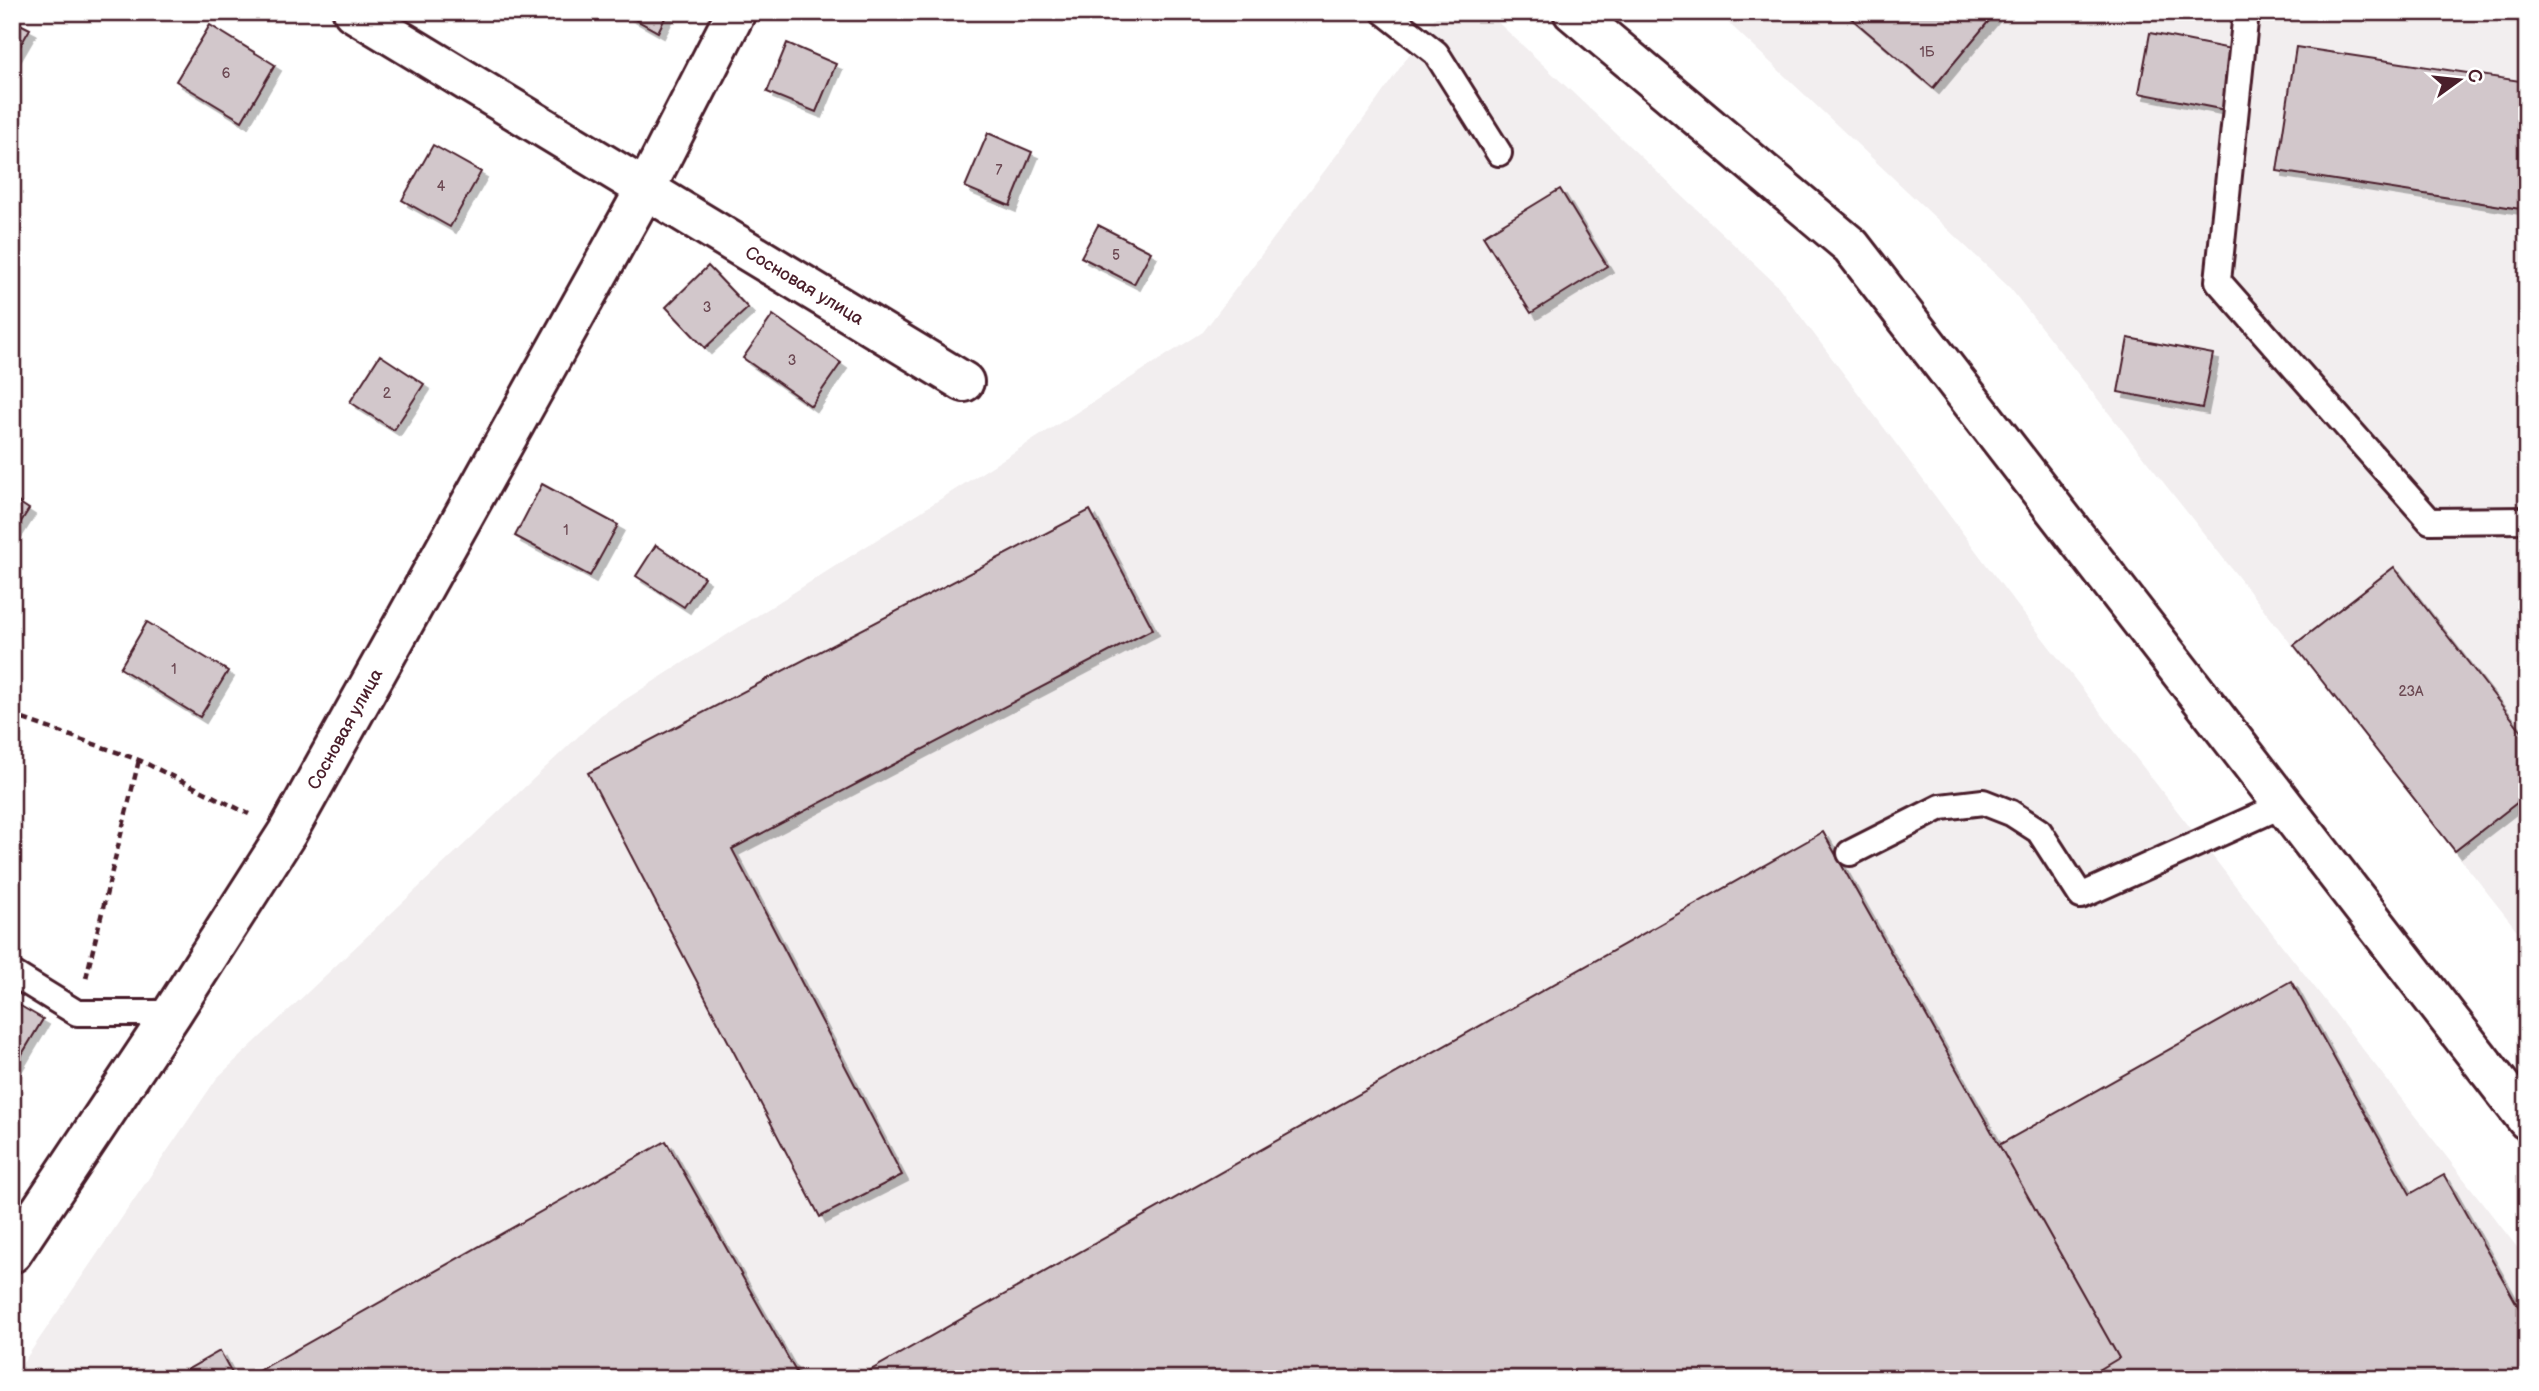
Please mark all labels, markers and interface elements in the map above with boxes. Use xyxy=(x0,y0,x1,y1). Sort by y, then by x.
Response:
house number: 1Б xyxy=(1919,44,1935,61)
north arrow xyxy=(2424,46,2494,116)
house number: 6 xyxy=(222,65,231,82)
text: С xyxy=(2461,67,2487,85)
house number: 7 xyxy=(996,162,1003,179)
house number: 4 xyxy=(437,178,446,195)
street label: Сосновая улица xyxy=(741,242,868,330)
house number: 5 xyxy=(1112,247,1120,264)
house number: 3 xyxy=(703,299,711,316)
house number: 3 xyxy=(788,352,796,369)
house number: 2 xyxy=(383,385,392,402)
house number: 1 xyxy=(563,522,569,539)
house number: 1 xyxy=(171,661,177,678)
street label: Сосновая улица xyxy=(303,665,387,793)
house number: 23А xyxy=(2398,683,2424,700)

